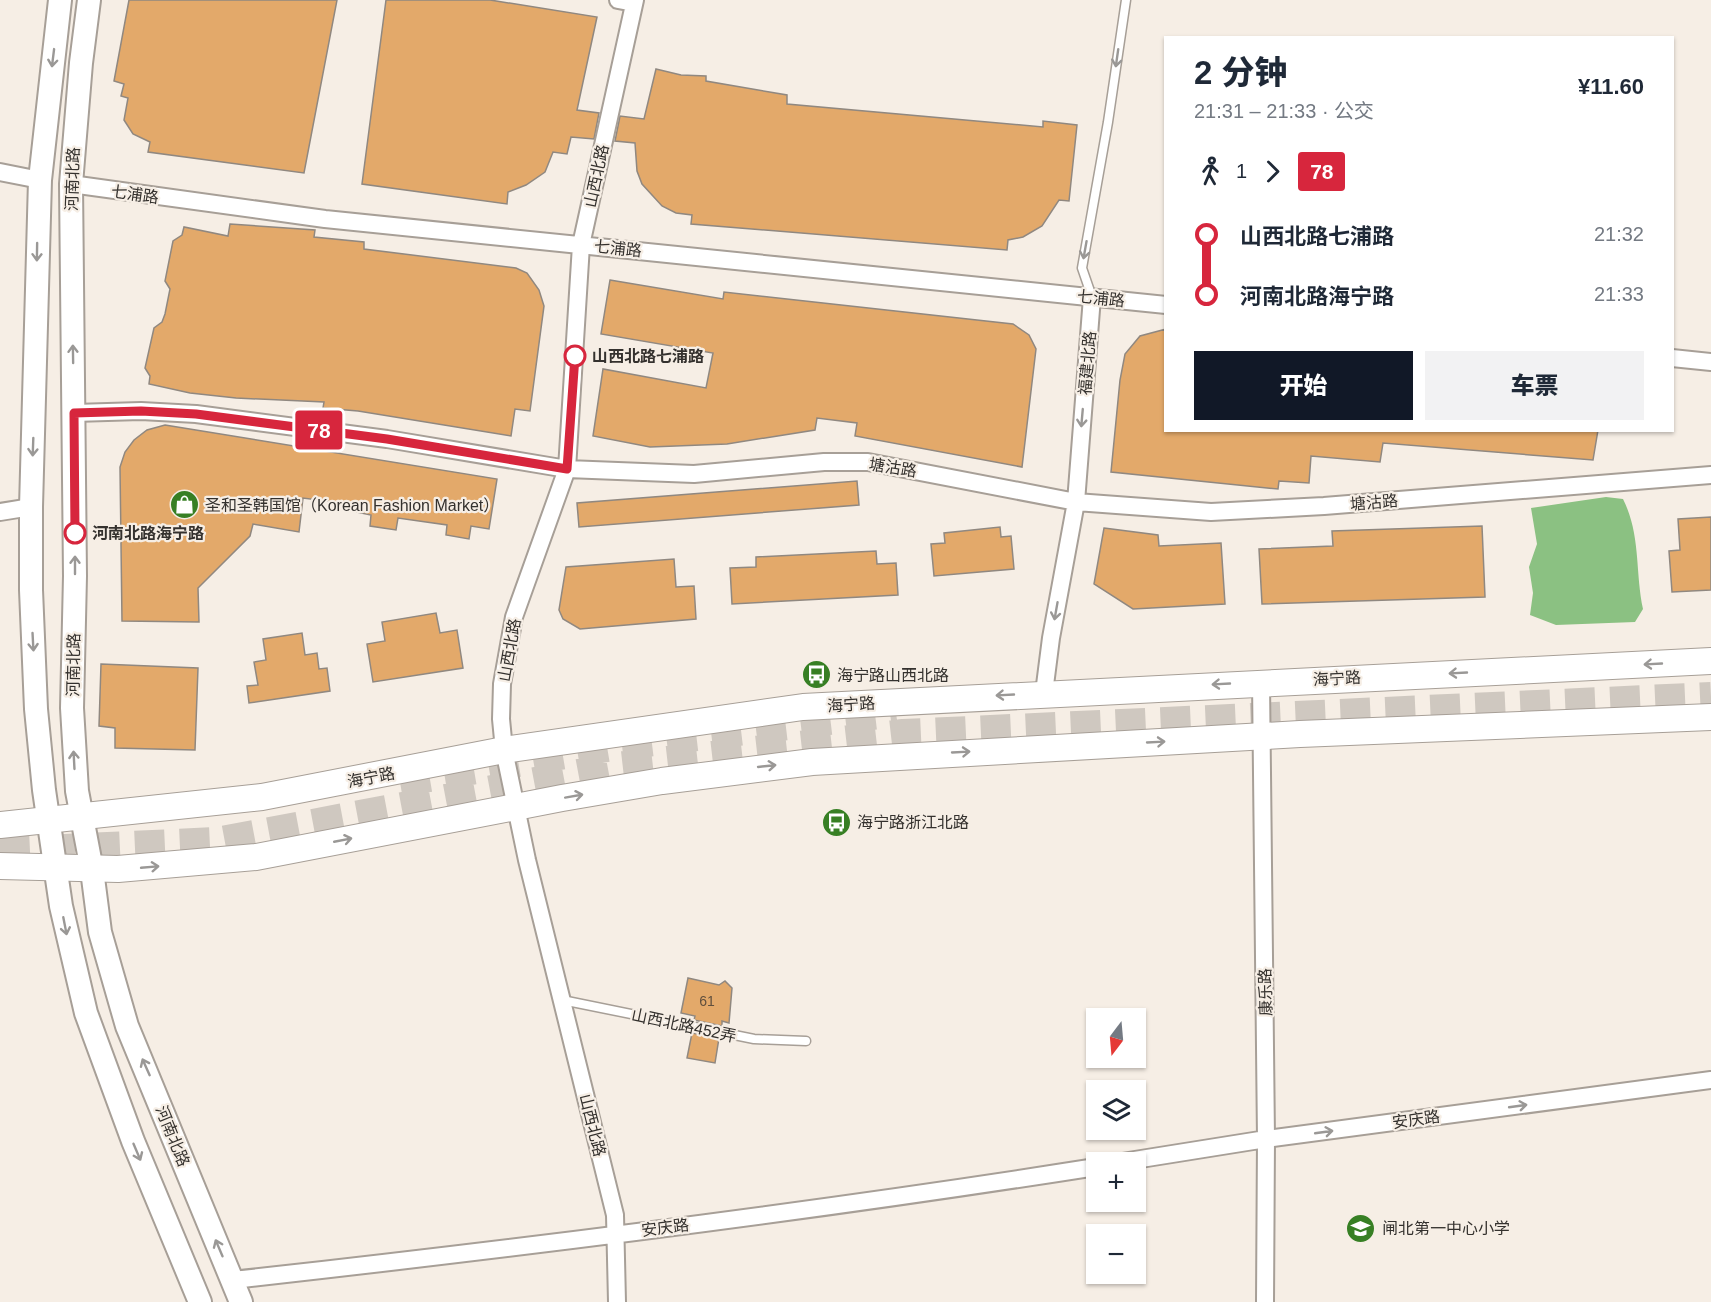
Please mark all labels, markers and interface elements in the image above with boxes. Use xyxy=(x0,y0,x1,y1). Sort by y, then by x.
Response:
one-way arrow xyxy=(1112,47,1123,67)
one-way arrow xyxy=(47,48,58,67)
text: 2 分钟 xyxy=(1194,54,1288,91)
text: ¥11.60 xyxy=(1578,74,1644,99)
text: 21:31 – 21:33 · 公交 xyxy=(1194,100,1374,122)
street label: 山西北路 xyxy=(582,143,611,209)
street label: 河南北路 xyxy=(63,147,82,211)
icon: walk xyxy=(1194,155,1227,188)
icon: forward xyxy=(1256,155,1289,188)
text: 1 xyxy=(1236,160,1247,182)
text: 78 xyxy=(1310,160,1333,183)
street label: 七浦路 xyxy=(110,183,160,206)
text: 21:32 xyxy=(1594,223,1644,245)
text: 山西北路七浦路 xyxy=(1240,224,1394,249)
street label: 七浦路 xyxy=(593,238,643,259)
one-way arrow xyxy=(1079,240,1090,259)
one-way arrow xyxy=(32,242,43,262)
text: 21:33 xyxy=(1594,283,1644,305)
text: 河南北路海宁路 xyxy=(1240,284,1394,309)
street label: 七浦路 xyxy=(1076,288,1126,309)
street label: 福建北路 xyxy=(1076,330,1099,396)
one-way arrow xyxy=(67,345,79,365)
marker: 山西北路七浦路 xyxy=(564,345,586,367)
place label: 山西北路七浦路 xyxy=(592,347,704,365)
button: 开始 xyxy=(1194,351,1413,420)
button: 车票 xyxy=(1425,351,1644,420)
one-way arrow xyxy=(1077,408,1088,428)
line badge: 78 xyxy=(292,410,346,450)
text: 78 xyxy=(307,419,331,442)
one-way arrow xyxy=(27,437,39,457)
street label: 塘沽路 xyxy=(868,455,918,480)
shop icon: 圣和圣韩国馆（Korean Fashion Market） xyxy=(168,489,200,521)
street label: 塘沽路 xyxy=(1349,492,1399,513)
place label: 圣和圣韩国馆（Korean Fashion Market） xyxy=(205,497,499,514)
marker: 河南北路海宁路 xyxy=(64,522,86,544)
place label: 河南北路海宁路 xyxy=(92,525,204,542)
one-way arrow xyxy=(69,555,81,575)
one-way arrow xyxy=(1050,601,1061,620)
street label: 山西北路 xyxy=(496,617,523,683)
one-way arrow xyxy=(27,632,38,652)
street label: 河南北路 xyxy=(64,633,83,697)
one-way arrow xyxy=(1643,658,1663,669)
bus stop icon: 海宁路山西北路 xyxy=(800,659,832,691)
place label: 海宁路山西北路 xyxy=(837,667,949,684)
one-way arrow xyxy=(1448,667,1468,678)
street label: 海宁路 xyxy=(1313,669,1361,688)
one-way arrow xyxy=(1212,679,1232,690)
one-way arrow xyxy=(996,690,1016,701)
street label: 海宁路 xyxy=(826,694,876,715)
one-way arrow xyxy=(1146,737,1166,748)
one-way arrow xyxy=(951,747,971,758)
one-way arrow xyxy=(69,750,80,770)
one-way arrow xyxy=(756,760,776,771)
street label: 海宁路 xyxy=(346,765,396,790)
one-way arrow xyxy=(564,790,583,801)
bus stop icon: 海宁路浙江北路 xyxy=(820,806,852,838)
place label: 海宁路浙江北路 xyxy=(857,814,969,831)
one-way arrow xyxy=(333,834,353,845)
one-way arrow xyxy=(140,861,160,872)
one-way arrow xyxy=(60,916,71,936)
street label: 康乐路 xyxy=(1257,968,1274,1016)
house number: 61 xyxy=(699,993,715,1009)
street label: 山西北路452弄 xyxy=(630,1006,738,1045)
north arrow xyxy=(1086,1008,1146,1068)
map controls xyxy=(1086,1008,1146,1284)
one-way arrow xyxy=(140,1059,151,1077)
button: layers xyxy=(1086,1080,1146,1140)
street label: 山西北路 xyxy=(577,1092,609,1158)
one-way arrow xyxy=(1507,1100,1527,1111)
street label: 河南北路 xyxy=(153,1103,192,1169)
street label: 安庆路 xyxy=(1391,1108,1441,1131)
one-way arrow xyxy=(1314,1126,1334,1137)
one-way arrow xyxy=(132,1142,143,1160)
button: + xyxy=(1086,1152,1146,1212)
school or university icon: 闸北第一中心小学 xyxy=(1345,1212,1377,1244)
street label: 安庆路 xyxy=(640,1216,690,1239)
place label: 闸北第一中心小学 xyxy=(1382,1220,1510,1237)
button: − xyxy=(1086,1224,1146,1284)
one-way arrow xyxy=(213,1239,224,1258)

